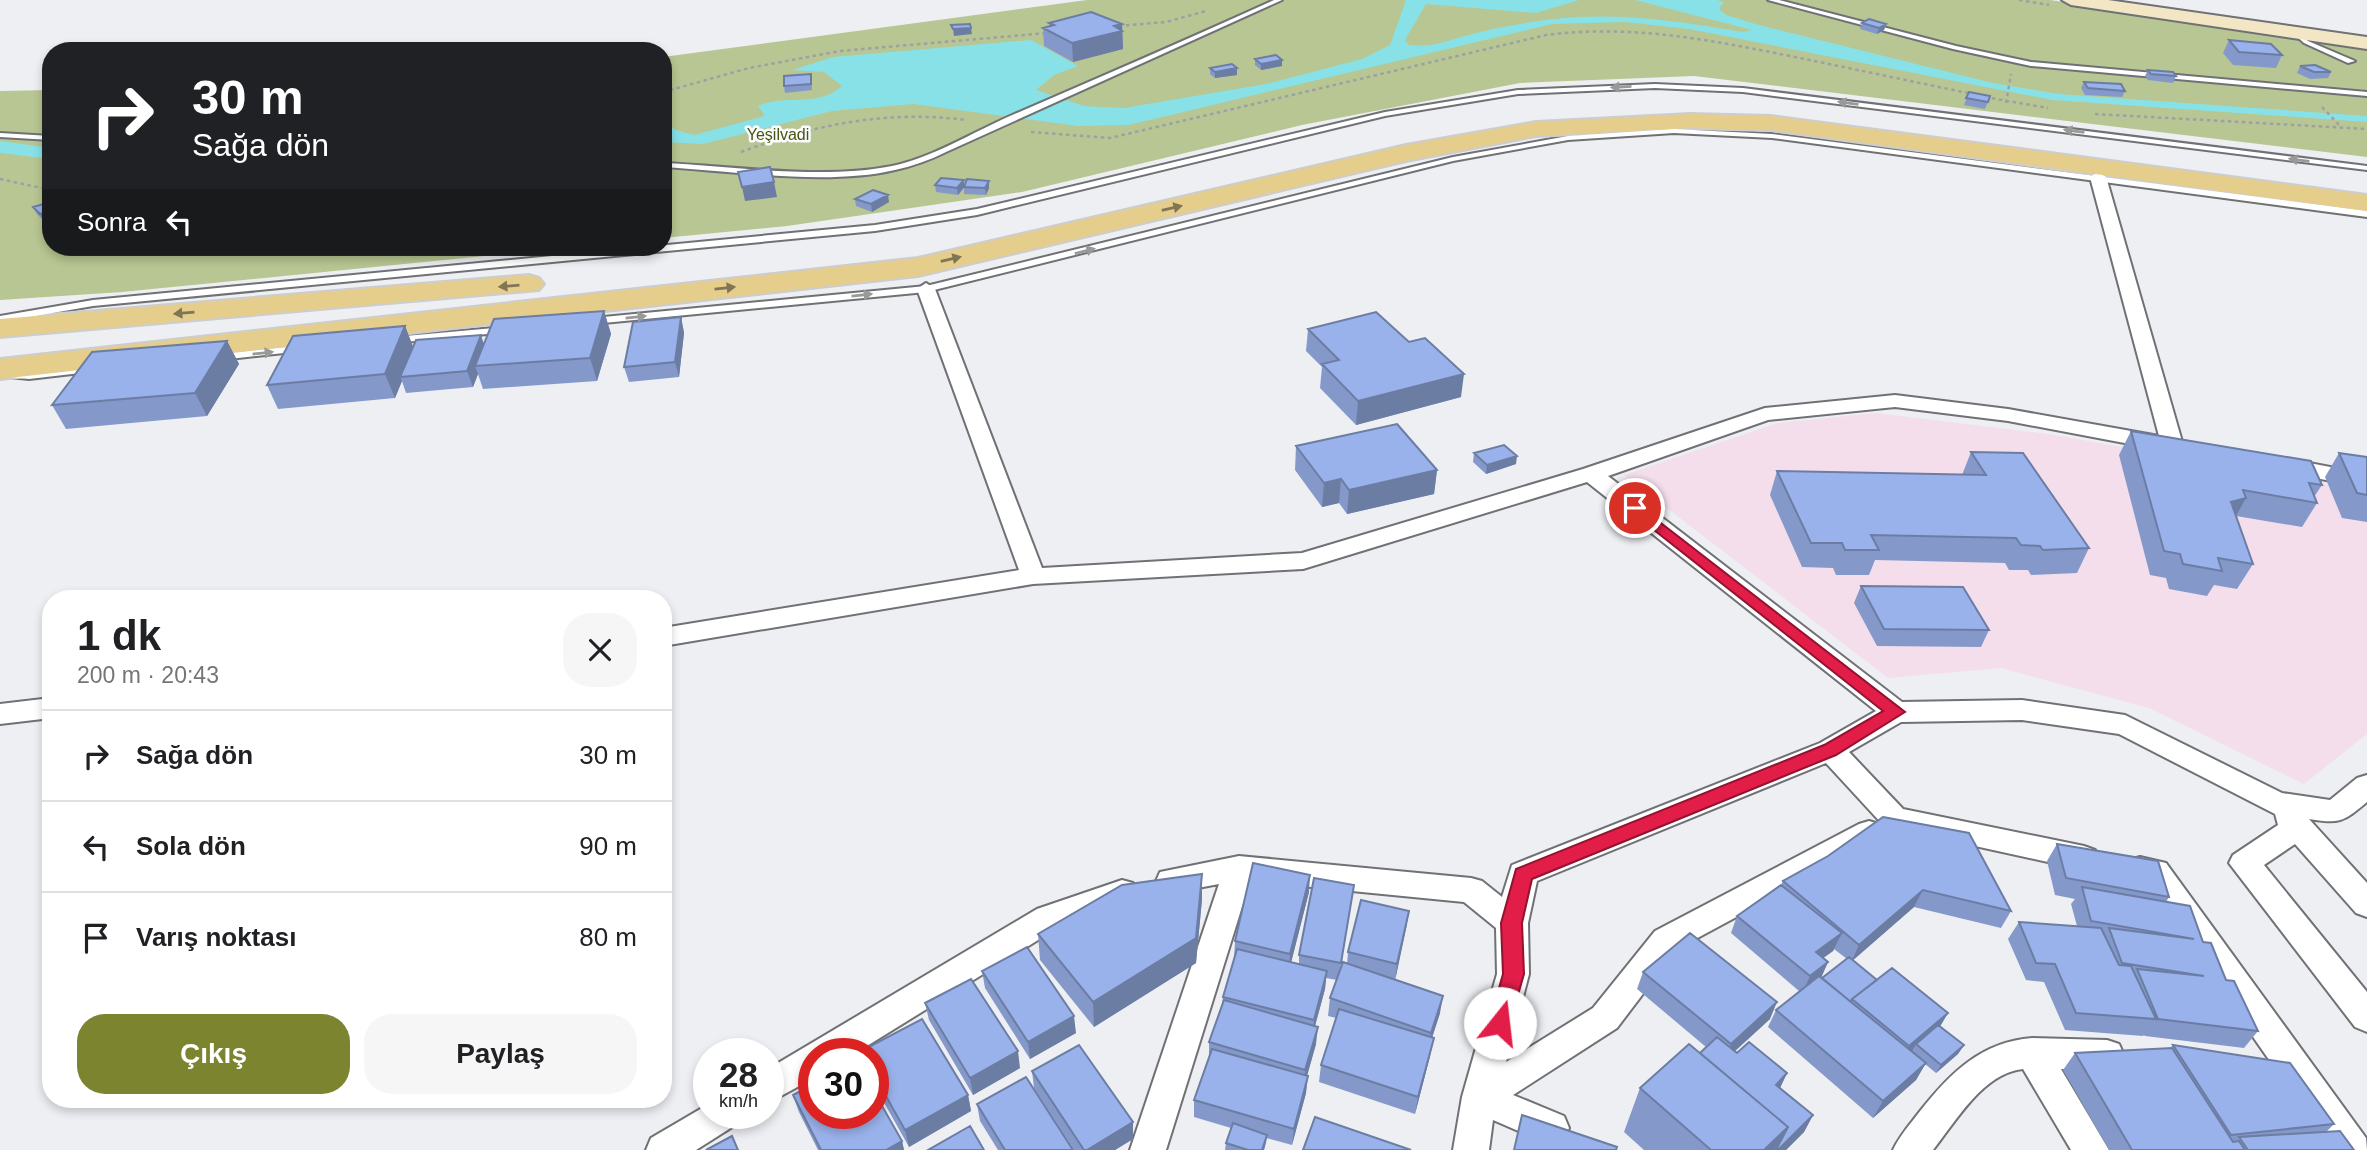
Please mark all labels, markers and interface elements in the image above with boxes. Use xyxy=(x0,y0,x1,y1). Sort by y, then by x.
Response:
icon: right xyxy=(77,70,168,161)
text: 30 m xyxy=(192,70,304,124)
one-way arrow xyxy=(1610,82,1632,93)
one-way arrow xyxy=(1837,98,1859,109)
park label: Yeşilvadi xyxy=(747,126,809,143)
one-way arrow xyxy=(2062,126,2084,137)
text: Sağa dön xyxy=(192,127,329,163)
one-way arrow xyxy=(2288,154,2310,165)
one-way arrow xyxy=(1161,202,1183,213)
icon: left xyxy=(160,203,198,241)
text: Sonra xyxy=(77,207,146,237)
one-way arrow xyxy=(1074,245,1096,256)
one-way arrow xyxy=(940,254,962,265)
one-way arrow xyxy=(498,281,520,292)
one-way arrow xyxy=(714,283,736,294)
one-way arrow xyxy=(851,289,873,300)
one-way arrow xyxy=(173,308,195,319)
one-way arrow xyxy=(625,311,647,322)
one-way arrow xyxy=(252,347,274,358)
pin xyxy=(1605,478,1665,538)
icon: arrive xyxy=(1616,489,1654,527)
text: 1 dk xyxy=(77,612,161,659)
button: close xyxy=(563,613,637,687)
text: 200 m · 20:43 xyxy=(77,662,219,688)
icon: right xyxy=(77,737,115,775)
text: Sağa dön xyxy=(136,740,253,770)
text: 30 m xyxy=(579,740,637,770)
icon: left xyxy=(77,828,115,866)
text: Sola dön xyxy=(136,831,246,861)
text: 90 m xyxy=(579,831,637,861)
icon: arrive xyxy=(77,919,115,957)
text: Varış noktası xyxy=(136,922,296,952)
text: 80 m xyxy=(579,922,637,952)
position arrow xyxy=(1463,986,1537,1060)
button: Çıkış xyxy=(77,1014,350,1094)
button: Paylaş xyxy=(364,1014,637,1094)
speed limit sign: 30 xyxy=(798,1038,889,1129)
text: 28 xyxy=(719,1055,758,1094)
text: km/h xyxy=(719,1091,758,1111)

